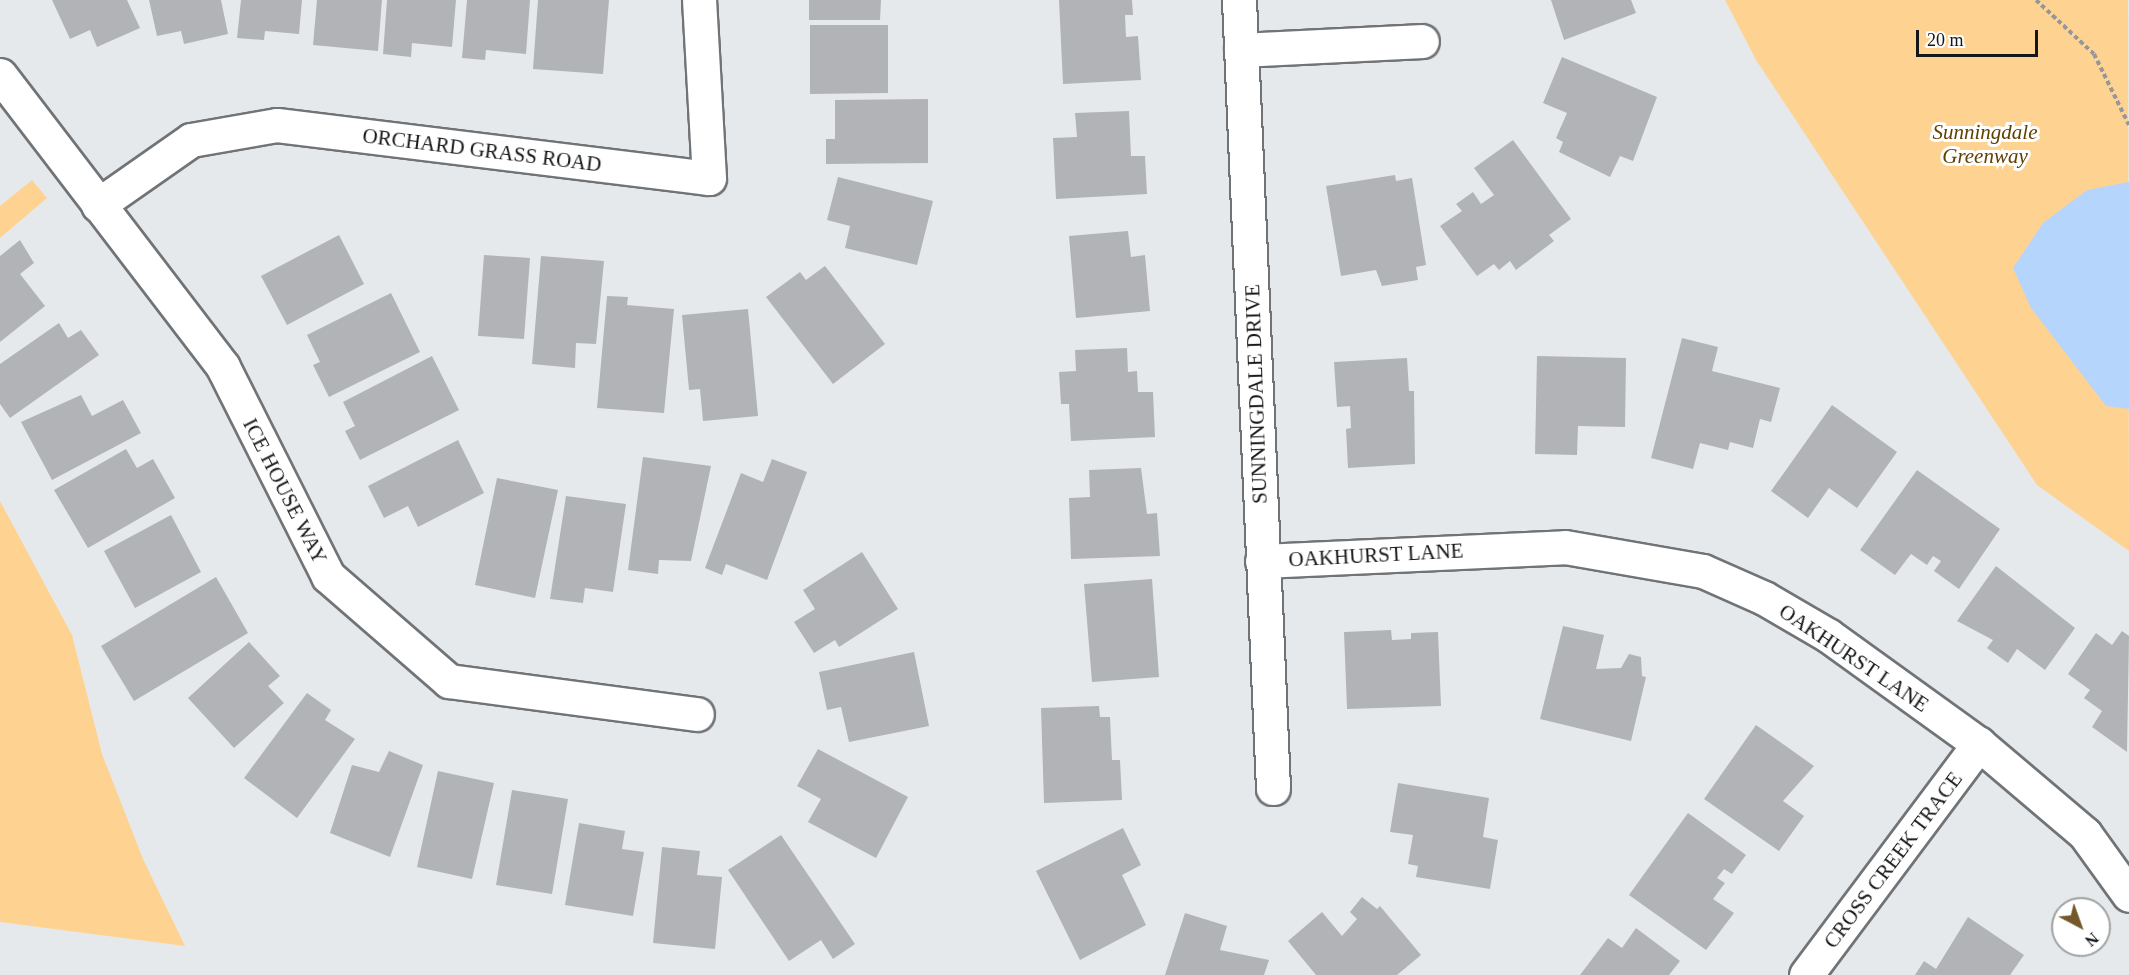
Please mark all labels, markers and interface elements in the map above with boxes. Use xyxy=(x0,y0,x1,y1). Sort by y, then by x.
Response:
scale bar xyxy=(1919,18,2040,56)
text: 20 m xyxy=(1927,30,1964,50)
park label: Sunningdale Greenway xyxy=(1933,119,2037,169)
street label: ORCHARD GRASS ROAD xyxy=(361,123,603,177)
street label: SUNNINGDALE DRIVE xyxy=(1240,284,1272,504)
street label: ICE HOUSE WAY xyxy=(237,414,333,568)
street label: OAKHURST LANE xyxy=(1288,538,1464,572)
street label: OAKHURST LANE xyxy=(1774,598,1934,718)
street label: CROSS CREEK TRACE xyxy=(1818,767,1968,953)
north arrow xyxy=(2051,897,2111,957)
text: N xyxy=(2082,929,2102,950)

